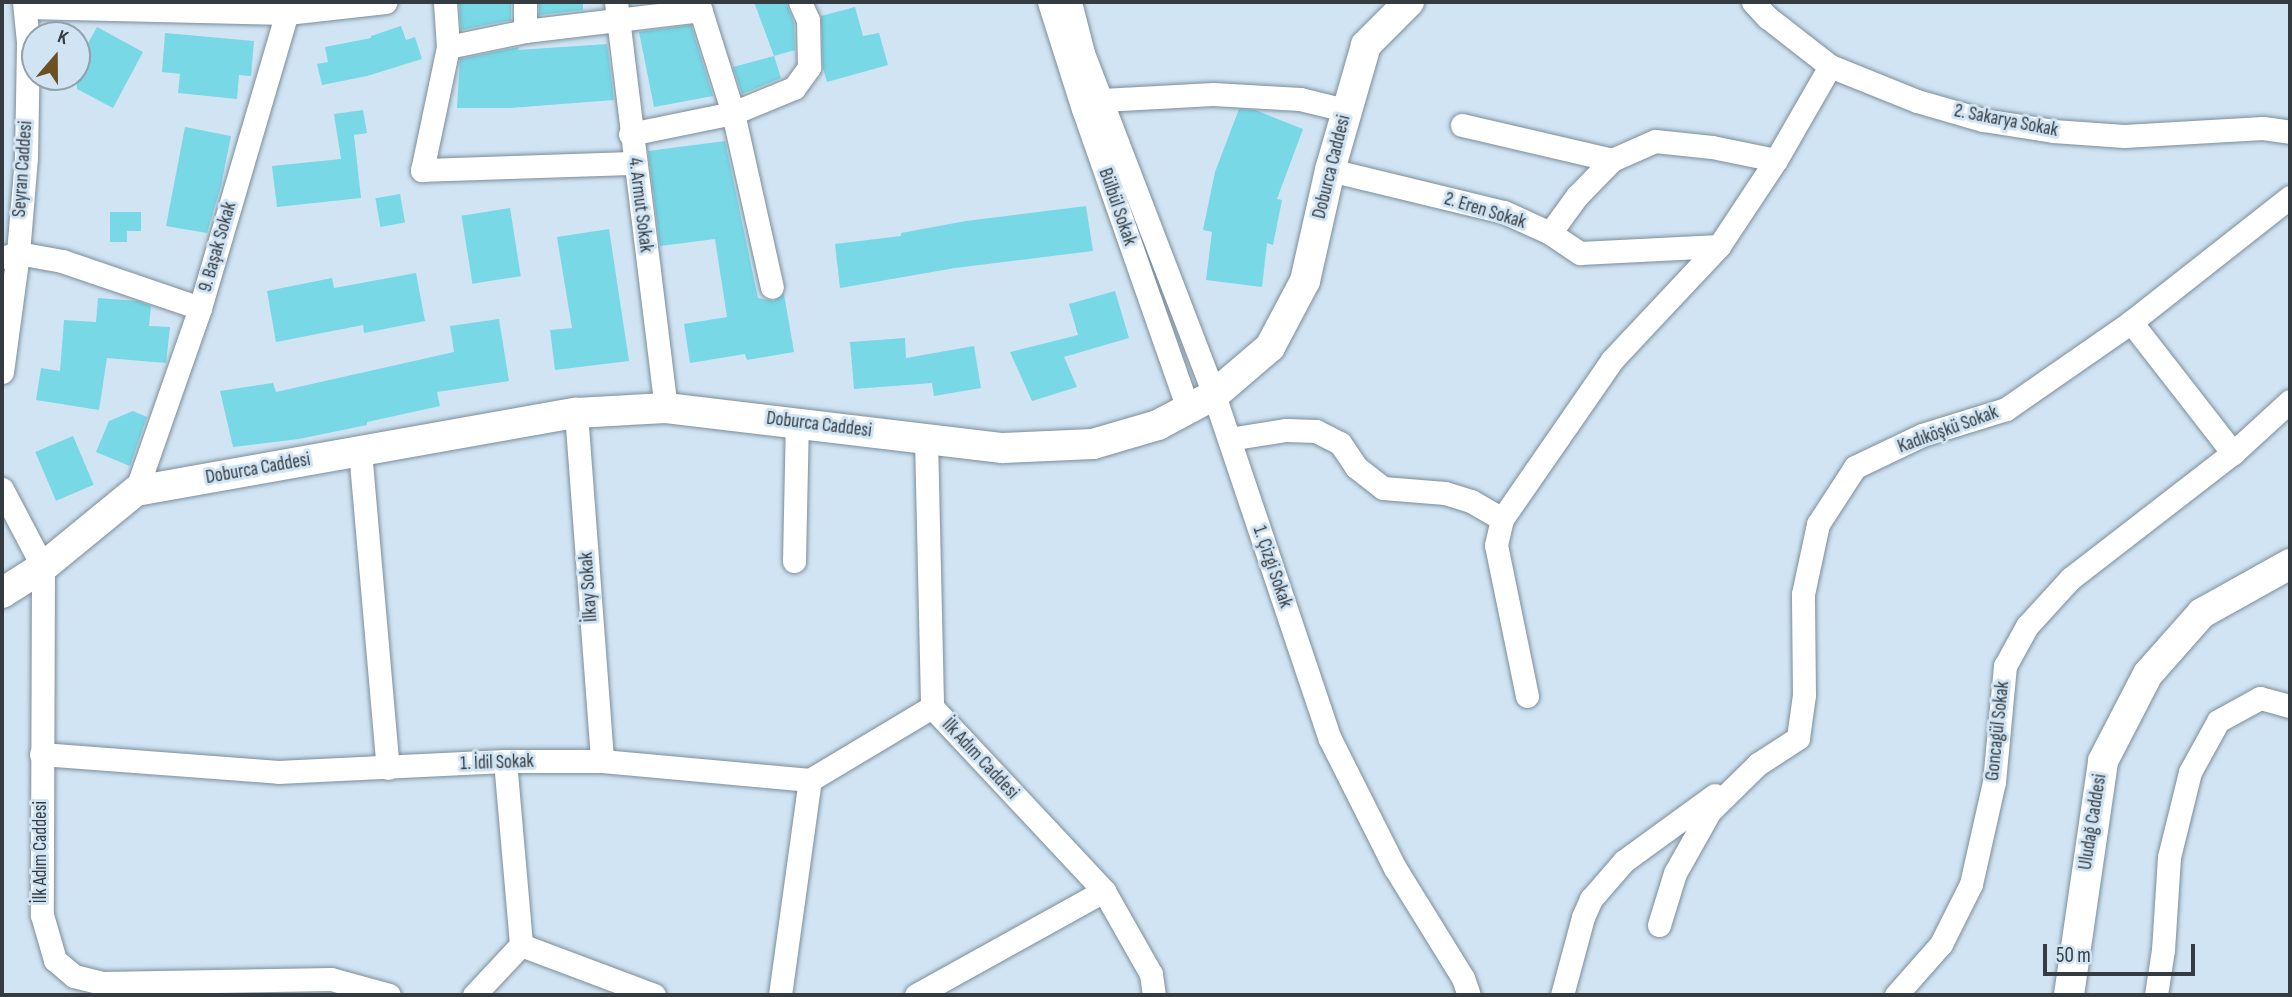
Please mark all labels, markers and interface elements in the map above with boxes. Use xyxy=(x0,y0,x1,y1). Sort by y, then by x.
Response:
north arrow xyxy=(21,21,91,91)
text: K xyxy=(54,25,71,50)
street label: 2. Sakarya Sokak xyxy=(1952,100,2060,142)
street label: Doburca Caddesi xyxy=(1308,113,1356,221)
street label: Seyran Caddesi xyxy=(8,120,38,218)
street label: 4. Armut Sokak xyxy=(623,156,657,254)
street label: Bülbül Sokak xyxy=(1093,165,1141,249)
street label: 2. Eren Sokak xyxy=(1441,188,1529,234)
street label: 9. Başak Sokak xyxy=(194,199,242,295)
street label: Kadıköşkü Sokak xyxy=(1895,401,2001,459)
street label: Doburca Caddesi xyxy=(765,407,873,443)
street label: Doburca Caddesi xyxy=(204,449,312,489)
street label: 1. Çizgi Sokak xyxy=(1247,523,1297,611)
street label: İlkay Sokak xyxy=(575,551,603,623)
street label: Goncagül Sokak xyxy=(1981,680,2015,782)
street label: İlk Adım Caddesi xyxy=(937,714,1023,804)
street label: 1. İdil Sokak xyxy=(460,750,534,776)
street label: Uludağ Caddesi xyxy=(2074,772,2112,872)
street label: İlk Adım Caddesi xyxy=(30,801,52,903)
scale bar xyxy=(2047,930,2199,974)
text: 50 m xyxy=(2056,943,2091,968)

